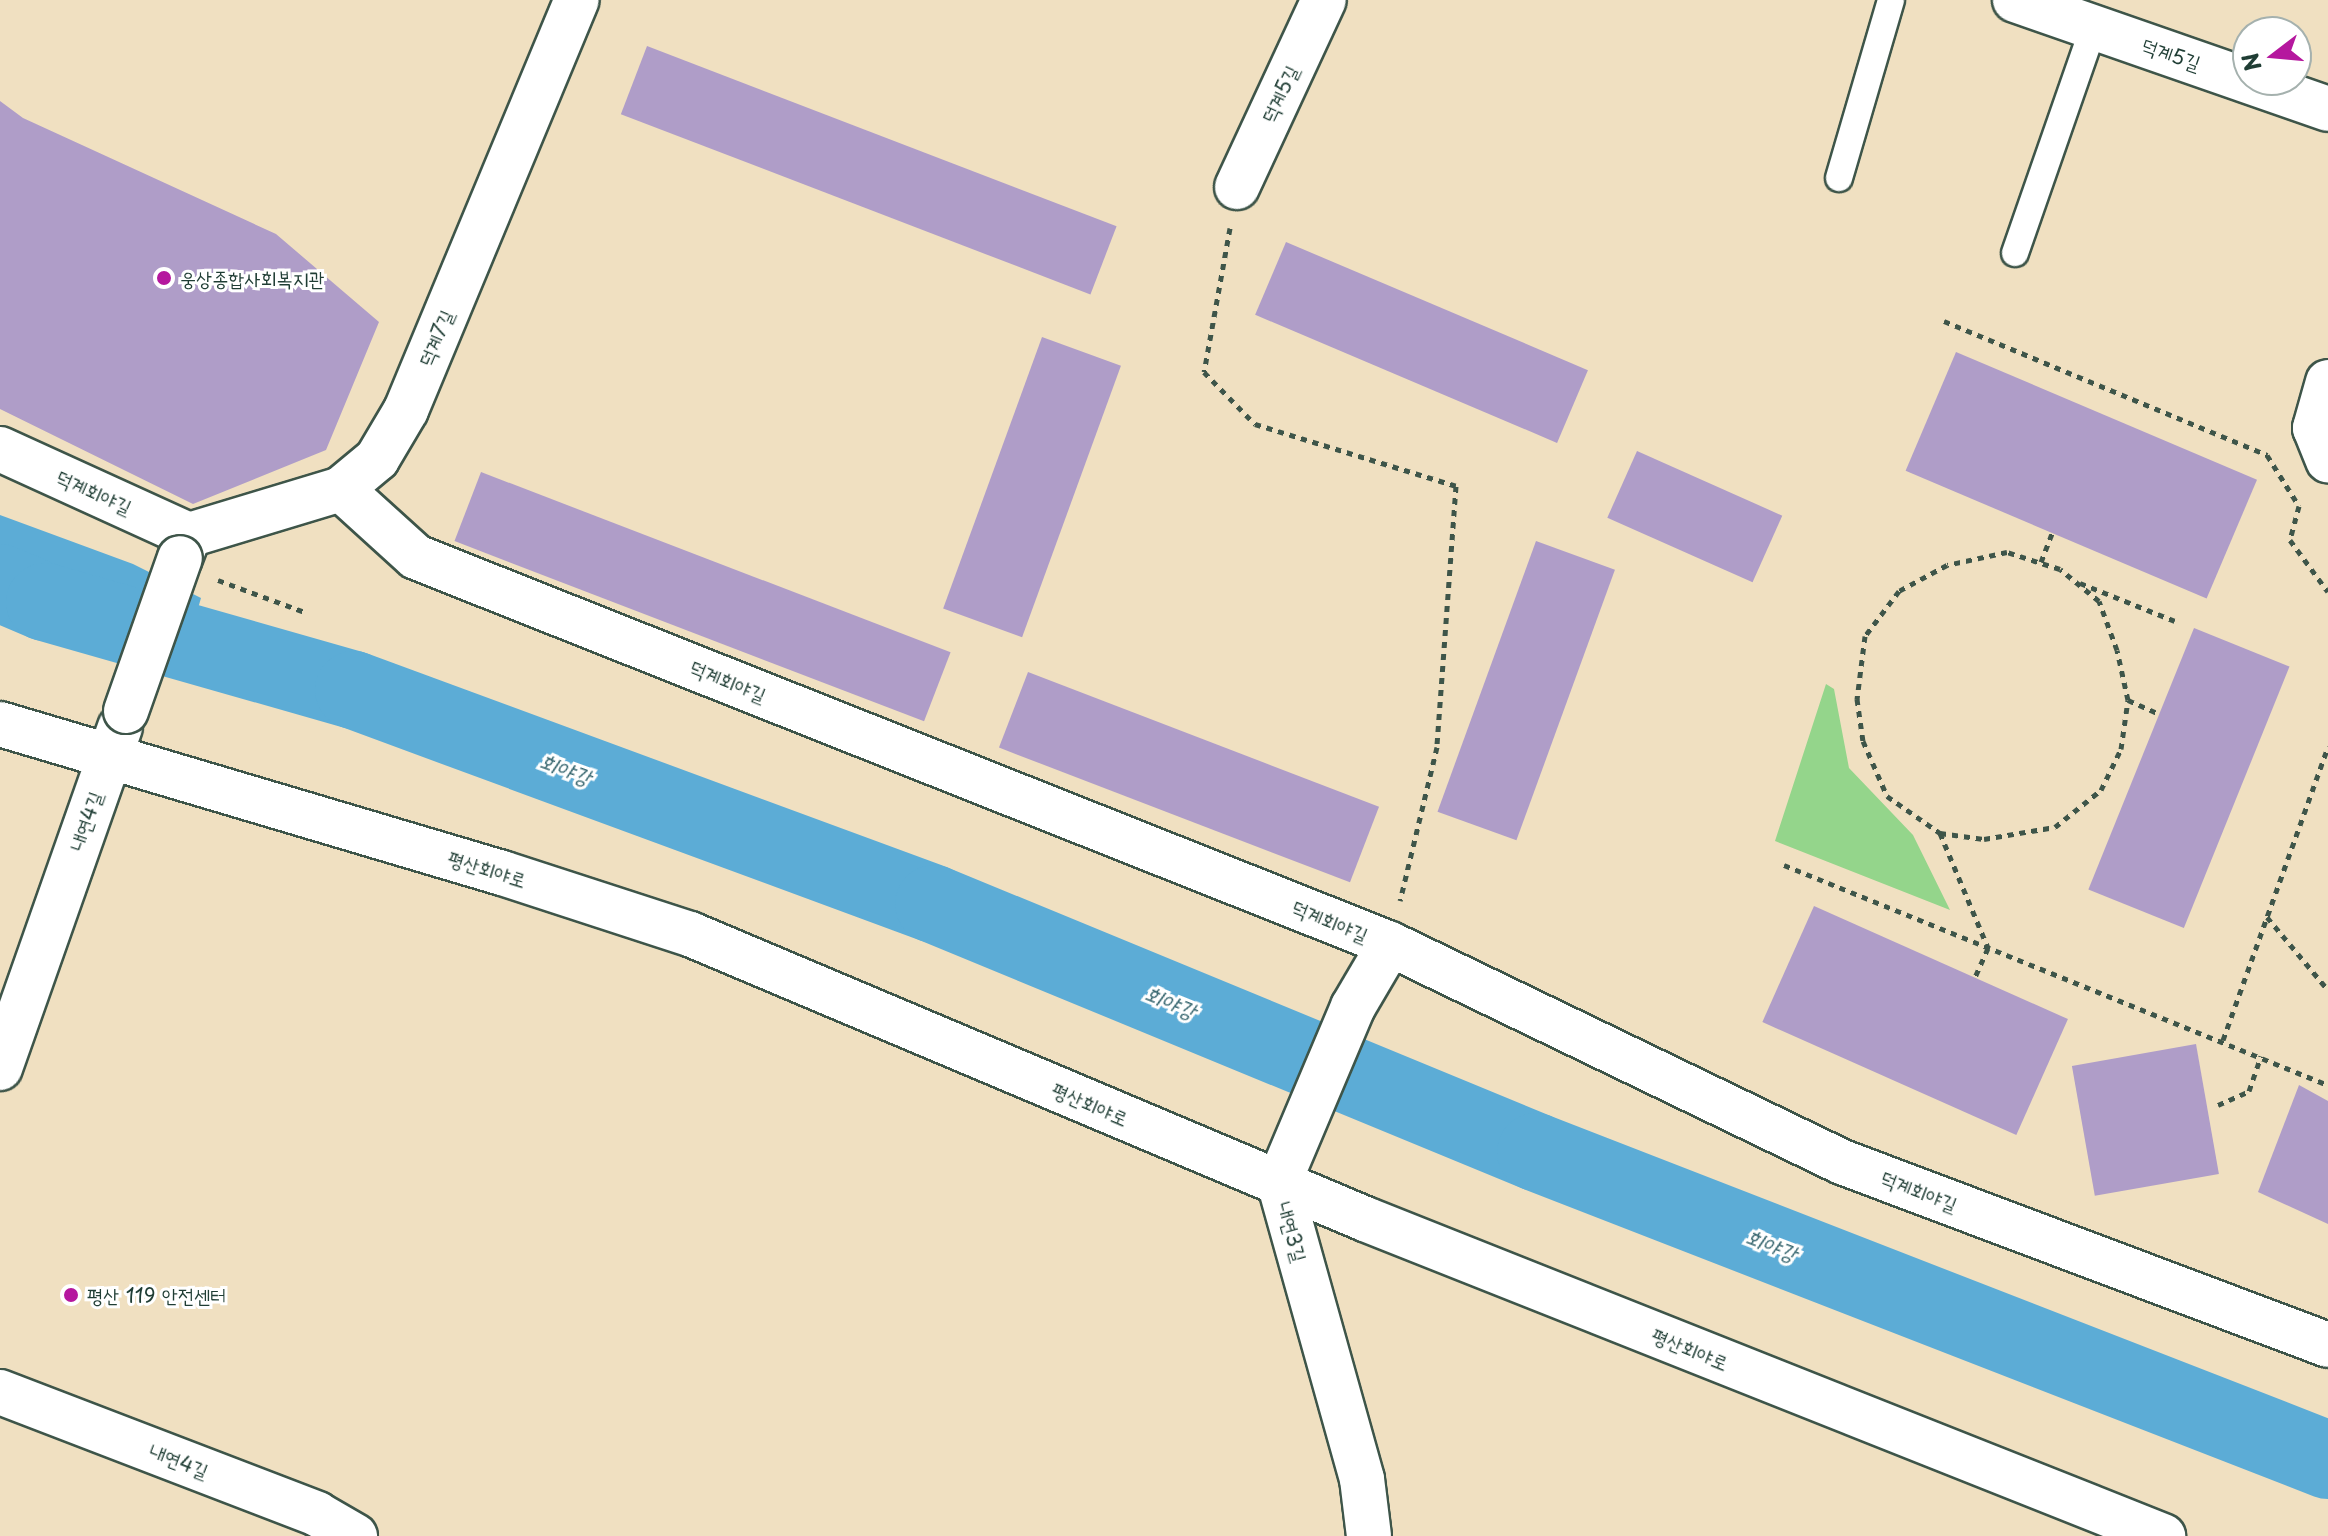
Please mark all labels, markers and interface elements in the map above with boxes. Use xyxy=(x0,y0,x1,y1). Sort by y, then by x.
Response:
north arrow xyxy=(2232,16,2312,96)
street label: 덕계5길 xyxy=(2138,33,2204,75)
text: N xyxy=(2232,49,2269,75)
street label: 덕계5길 xyxy=(1256,61,1304,127)
place label: 웅상종합사회복지관 xyxy=(180,266,325,290)
marker: 웅상종합사회복지관 xyxy=(155,269,173,287)
street label: 덕계7길 xyxy=(413,306,459,370)
street label: 덕계회야길 xyxy=(52,465,136,519)
street label: 덕계회야길 xyxy=(686,655,770,707)
water label: 회야강 xyxy=(537,747,595,789)
street label: 내연4길 xyxy=(65,788,107,854)
street label: 평산회야로 xyxy=(445,846,529,892)
street label: 덕계회야길 xyxy=(1288,895,1372,947)
water label: 회야강 xyxy=(1141,979,1201,1023)
street label: 평산회야로 xyxy=(1048,1077,1132,1131)
street label: 덕계회야길 xyxy=(1877,1165,1961,1217)
street label: 내연3길 xyxy=(1272,1199,1312,1265)
water label: 회야강 xyxy=(1742,1222,1802,1266)
place label: 평산 119 안전센터 xyxy=(87,1283,225,1307)
marker: 평산 119 안전센터 xyxy=(62,1286,80,1304)
street label: 평산회야로 xyxy=(1648,1323,1732,1375)
street label: 내연4길 xyxy=(146,1439,212,1483)

